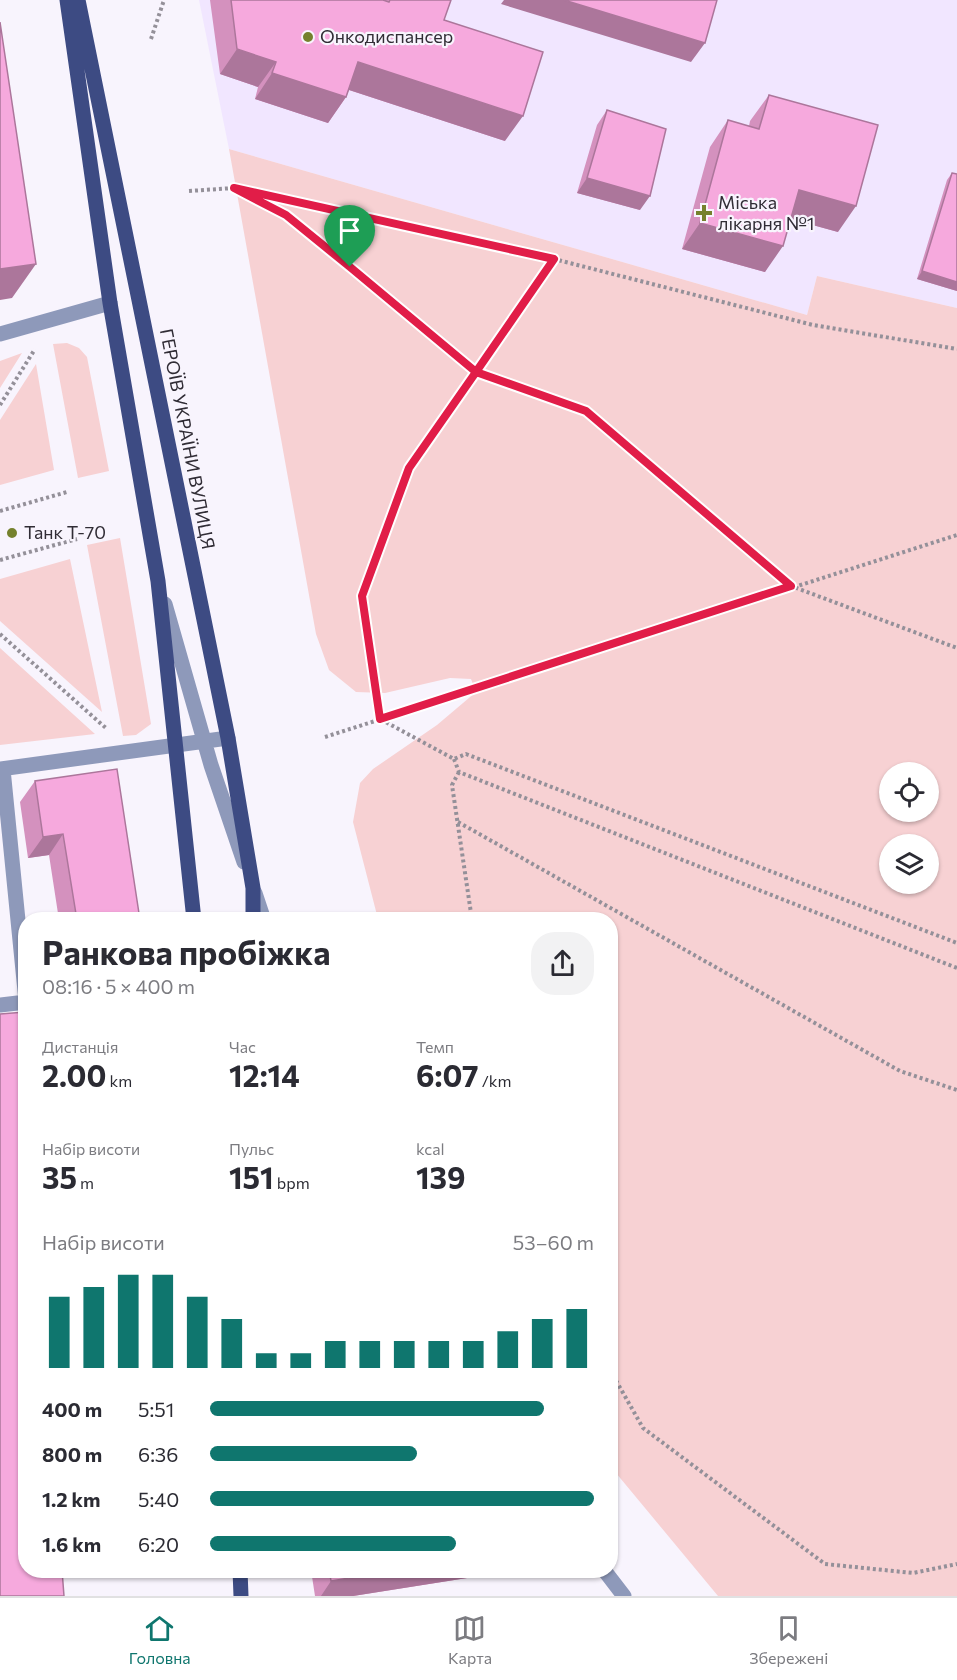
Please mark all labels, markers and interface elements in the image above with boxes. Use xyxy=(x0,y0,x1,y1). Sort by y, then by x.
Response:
place label: Онкодиспансер xyxy=(320,25,453,47)
marker: Онкодиспансер xyxy=(301,30,315,44)
place label: Міська лікарня №1 xyxy=(718,191,814,234)
marker: Міська лікарня №1 xyxy=(695,204,713,222)
pin xyxy=(324,205,375,267)
icon: arrive xyxy=(333,214,366,247)
street label: ГЕРОЇВ УКРАЇНИ ВУЛИЦЯ xyxy=(156,327,220,551)
place label: Танк Т-70 xyxy=(24,521,106,543)
marker: Танк Т-70 xyxy=(5,526,19,540)
map controls xyxy=(879,762,939,894)
button: locate xyxy=(879,762,939,822)
button: layers xyxy=(879,834,939,894)
text: Ранкова пробіжка xyxy=(42,931,330,972)
button: share xyxy=(531,932,594,995)
text: 08:16 · 5 × 400 m xyxy=(42,974,195,998)
text: Дистанція xyxy=(42,1037,118,1056)
text: Час xyxy=(229,1037,256,1056)
text: Темп xyxy=(416,1037,454,1056)
text: 2.00 xyxy=(42,1056,106,1093)
text: 12:14 xyxy=(229,1056,300,1093)
text: 6:07 xyxy=(416,1056,479,1093)
text: km xyxy=(106,1071,132,1090)
text: /km xyxy=(479,1071,511,1090)
text: Набір висоти xyxy=(42,1139,140,1158)
text: Пульс xyxy=(229,1139,274,1158)
text: kcal xyxy=(416,1139,445,1158)
text: 35 xyxy=(42,1158,77,1195)
text: 151 xyxy=(229,1158,274,1195)
text: 139 xyxy=(416,1158,466,1195)
text: m xyxy=(77,1173,94,1192)
text: bpm xyxy=(274,1173,310,1192)
text: Набір висоти xyxy=(42,1230,165,1254)
text: 53–60 m xyxy=(513,1230,594,1254)
text: 400 m xyxy=(42,1397,102,1421)
text: 5:51 xyxy=(138,1397,174,1421)
text: 800 m xyxy=(42,1442,102,1466)
text: 6:36 xyxy=(138,1442,178,1466)
text: 1.2 km xyxy=(42,1487,100,1511)
text: 5:40 xyxy=(138,1487,179,1511)
text: 1.6 km xyxy=(42,1532,101,1556)
text: 6:20 xyxy=(138,1532,179,1556)
tab: Головна xyxy=(129,1612,191,1667)
tab: Карта xyxy=(448,1612,492,1667)
tab: Збережені xyxy=(749,1612,828,1667)

